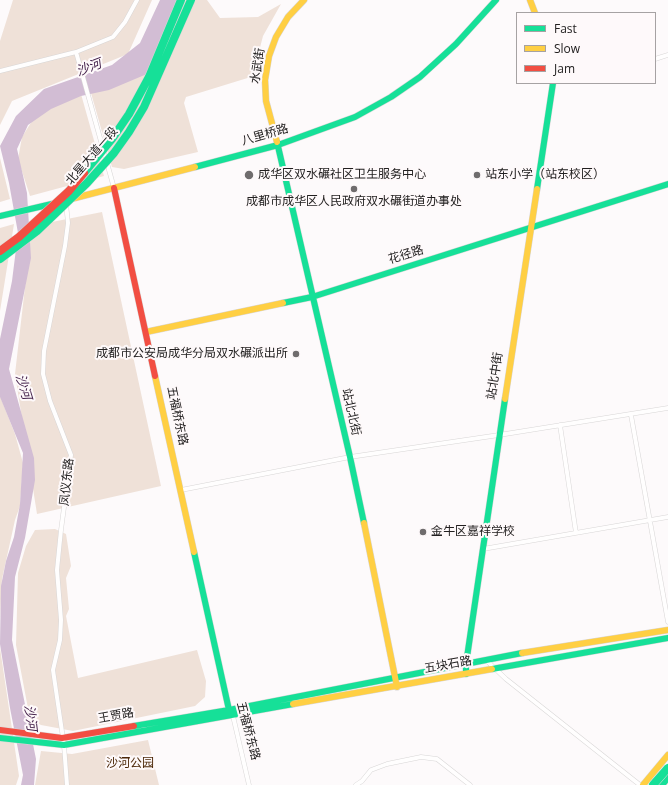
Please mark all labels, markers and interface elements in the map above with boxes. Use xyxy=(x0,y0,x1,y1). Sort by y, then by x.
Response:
legend xyxy=(516,12,656,84)
text: Fast xyxy=(554,20,577,37)
text: Slow xyxy=(554,40,580,57)
street label: 水武街 xyxy=(248,47,268,85)
water label: 沙河 xyxy=(74,56,104,80)
text: Jam xyxy=(554,60,575,77)
street label: 八里桥路 xyxy=(240,121,290,149)
street label: 北星大道一段 xyxy=(63,124,121,188)
place label: 成华区双水碾社区卫生服务中心 xyxy=(258,168,426,182)
place label: 站东小学（站东校区） xyxy=(485,168,605,182)
marker: 成华区双水碾社区卫生服务中心 xyxy=(243,169,255,181)
marker: 站东小学（站东校区） xyxy=(472,170,482,180)
marker: 成都市成华区人民政府双水碾街道办事处 xyxy=(349,184,359,194)
place label: 成都市成华区人民政府双水碾街道办事处 xyxy=(246,195,462,209)
street label: 花径路 xyxy=(387,243,425,267)
place label: 成都市公安局成华分局双水碾派出所 xyxy=(96,347,288,361)
marker: 成都市公安局成华分局双水碾派出所 xyxy=(291,349,301,359)
street label: 站北中街 xyxy=(484,351,506,401)
water label: 沙河 xyxy=(12,372,34,402)
street label: 五福桥东路 xyxy=(164,385,190,447)
street label: 站北北街 xyxy=(339,387,363,437)
street label: 凤仪东路 xyxy=(57,457,77,507)
place label: 金牛区嘉祥学校 xyxy=(431,525,515,539)
marker: 金牛区嘉祥学校 xyxy=(418,527,428,537)
street label: 五块石路 xyxy=(423,654,473,676)
street label: 五福桥东路 xyxy=(233,700,263,762)
water label: 沙河 xyxy=(21,704,39,732)
street label: 王贾路 xyxy=(97,706,135,726)
park label: 沙河公园 xyxy=(106,757,154,771)

